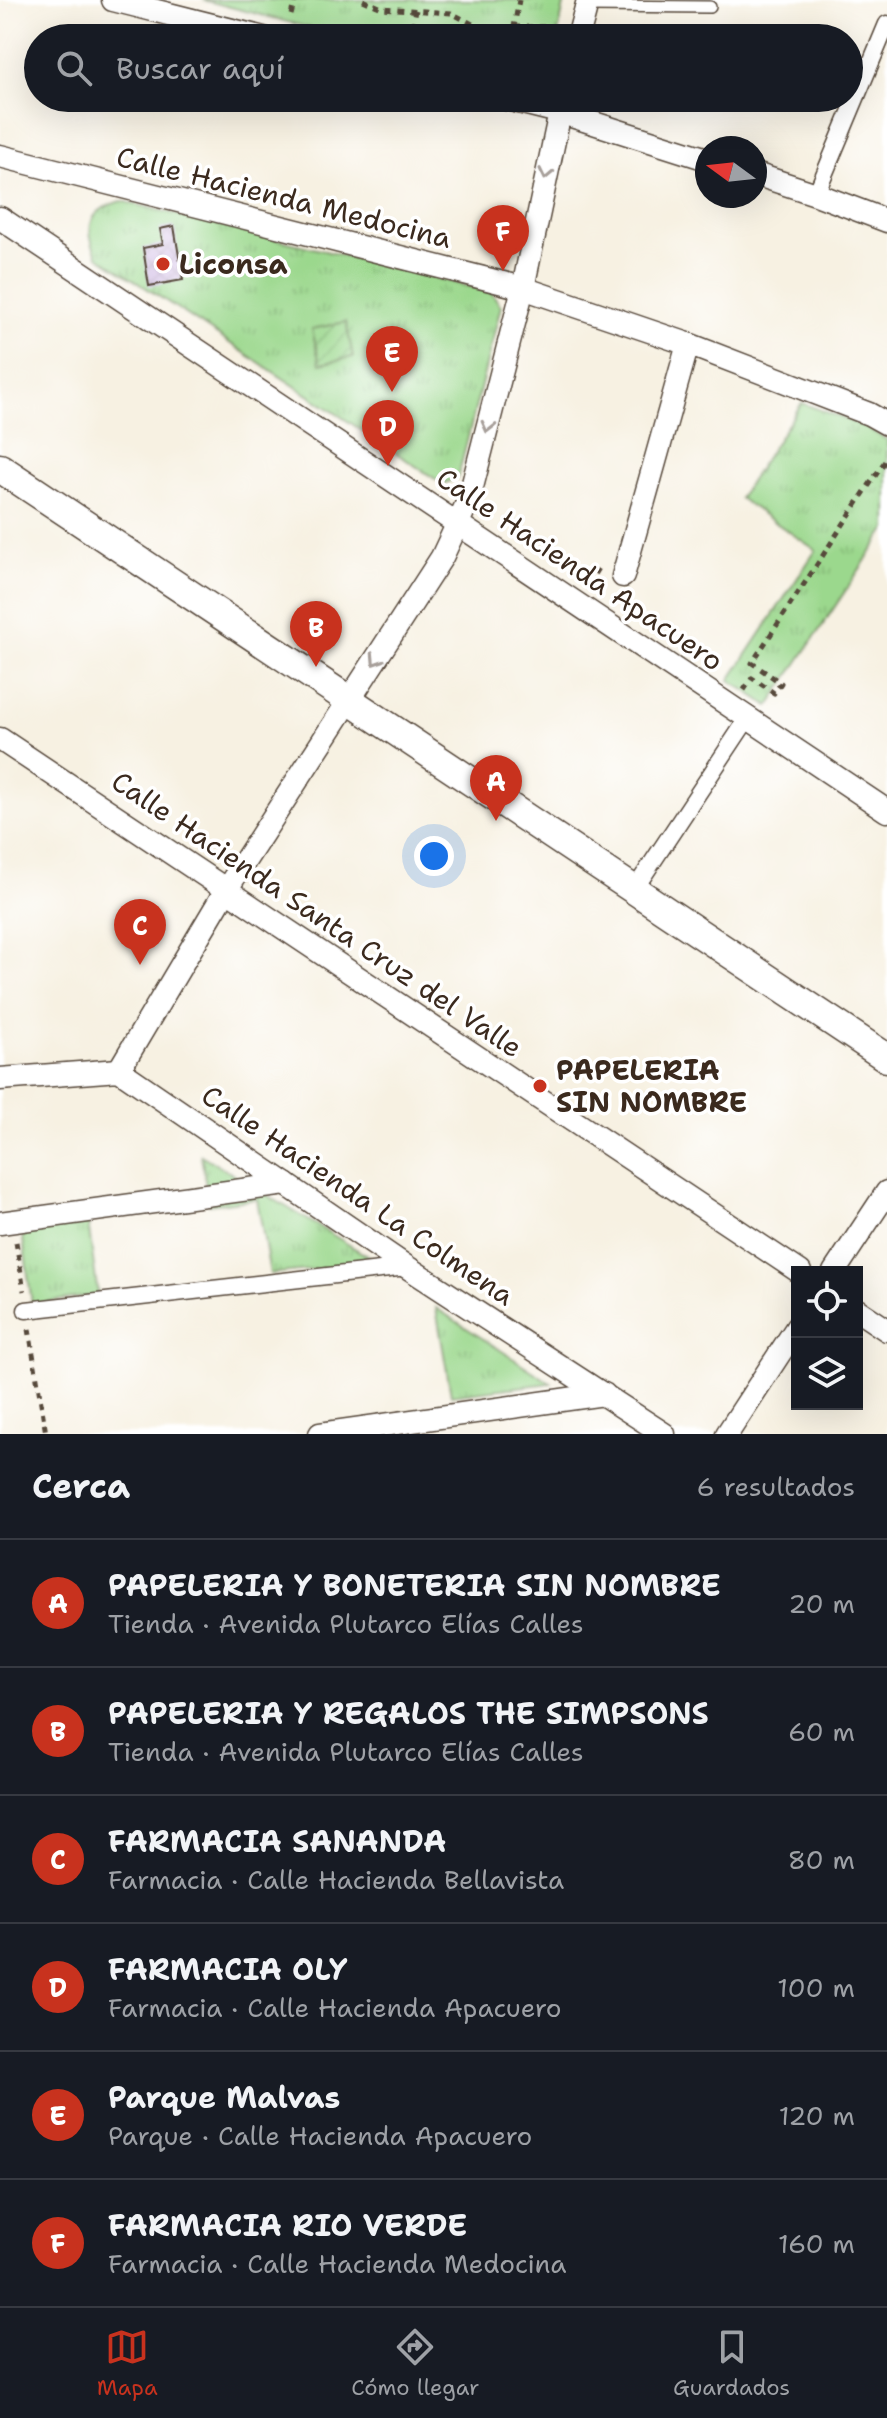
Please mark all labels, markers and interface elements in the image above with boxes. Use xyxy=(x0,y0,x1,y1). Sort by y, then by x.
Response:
search box xyxy=(24,24,863,112)
icon: search xyxy=(52,46,96,90)
text: Buscar aquí xyxy=(116,48,284,89)
north arrow xyxy=(695,136,767,208)
street label: Calle Hacienda Medocina xyxy=(113,137,455,257)
one-way arrow xyxy=(538,167,555,181)
pin: F xyxy=(477,205,529,271)
place label: Liconsa xyxy=(179,245,288,283)
marker: Liconsa xyxy=(154,255,172,273)
pin: E xyxy=(366,326,418,392)
pin: D xyxy=(362,400,414,466)
one-way arrow xyxy=(480,420,497,434)
street label: Calle Hacienda Apacuero xyxy=(429,459,731,679)
pin: B xyxy=(290,601,342,667)
one-way arrow xyxy=(371,651,386,665)
pin: A xyxy=(470,755,522,821)
street label: Calle Hacienda Santa Cruz del Valle xyxy=(106,764,528,1064)
your location xyxy=(414,836,454,876)
pin: C xyxy=(114,899,166,965)
place label: PAPELERIA SIN NOMBRE xyxy=(556,1051,747,1121)
street label: Calle Hacienda La Colmena xyxy=(194,1076,522,1314)
marker: PAPELERIA SIN NOMBRE xyxy=(531,1077,549,1095)
map controls xyxy=(791,1266,863,1410)
button: locate xyxy=(791,1266,863,1338)
button: layers xyxy=(791,1338,863,1410)
text: Cerca xyxy=(32,1463,130,1509)
text: 6 resultados xyxy=(696,1469,855,1504)
text: PAPELERIA Y BONETERIA SIN NOMBRE xyxy=(108,1565,721,1606)
text: A xyxy=(48,1586,68,1621)
text: 20 m xyxy=(788,1586,855,1621)
text: Tienda · Avenida Plutarco Elías Calles xyxy=(108,1606,584,1641)
text: PAPELERIA Y REGALOS THE SIMPSONS xyxy=(108,1693,709,1734)
text: B xyxy=(50,1714,66,1749)
text: 60 m xyxy=(788,1714,855,1749)
text: Tienda · Avenida Plutarco Elías Calles xyxy=(108,1734,584,1769)
text: FARMACIA SANANDA xyxy=(108,1821,446,1862)
text: C xyxy=(50,1842,66,1877)
text: 80 m xyxy=(788,1842,855,1877)
text: Farmacia · Calle Hacienda Bellavista xyxy=(108,1862,564,1897)
text: FARMACIA OLY xyxy=(108,1949,348,1990)
text: D xyxy=(49,1970,67,2005)
text: 100 m xyxy=(777,1970,855,2005)
text: Farmacia · Calle Hacienda Apacuero xyxy=(108,1990,562,2025)
text: Parque Malvas xyxy=(108,2077,340,2118)
text: E xyxy=(49,2098,67,2133)
text: 120 m xyxy=(779,2098,855,2133)
text: Parque · Calle Hacienda Apacuero xyxy=(108,2118,532,2153)
text: FARMACIA RIO VERDE xyxy=(108,2205,467,2246)
text: F xyxy=(50,2226,66,2261)
text: 160 m xyxy=(778,2226,855,2261)
text: Farmacia · Calle Hacienda Medocina xyxy=(108,2246,566,2281)
tab: Mapa xyxy=(97,2325,158,2402)
tab: Cómo llegar xyxy=(351,2325,479,2402)
tab: Guardados xyxy=(673,2325,790,2402)

